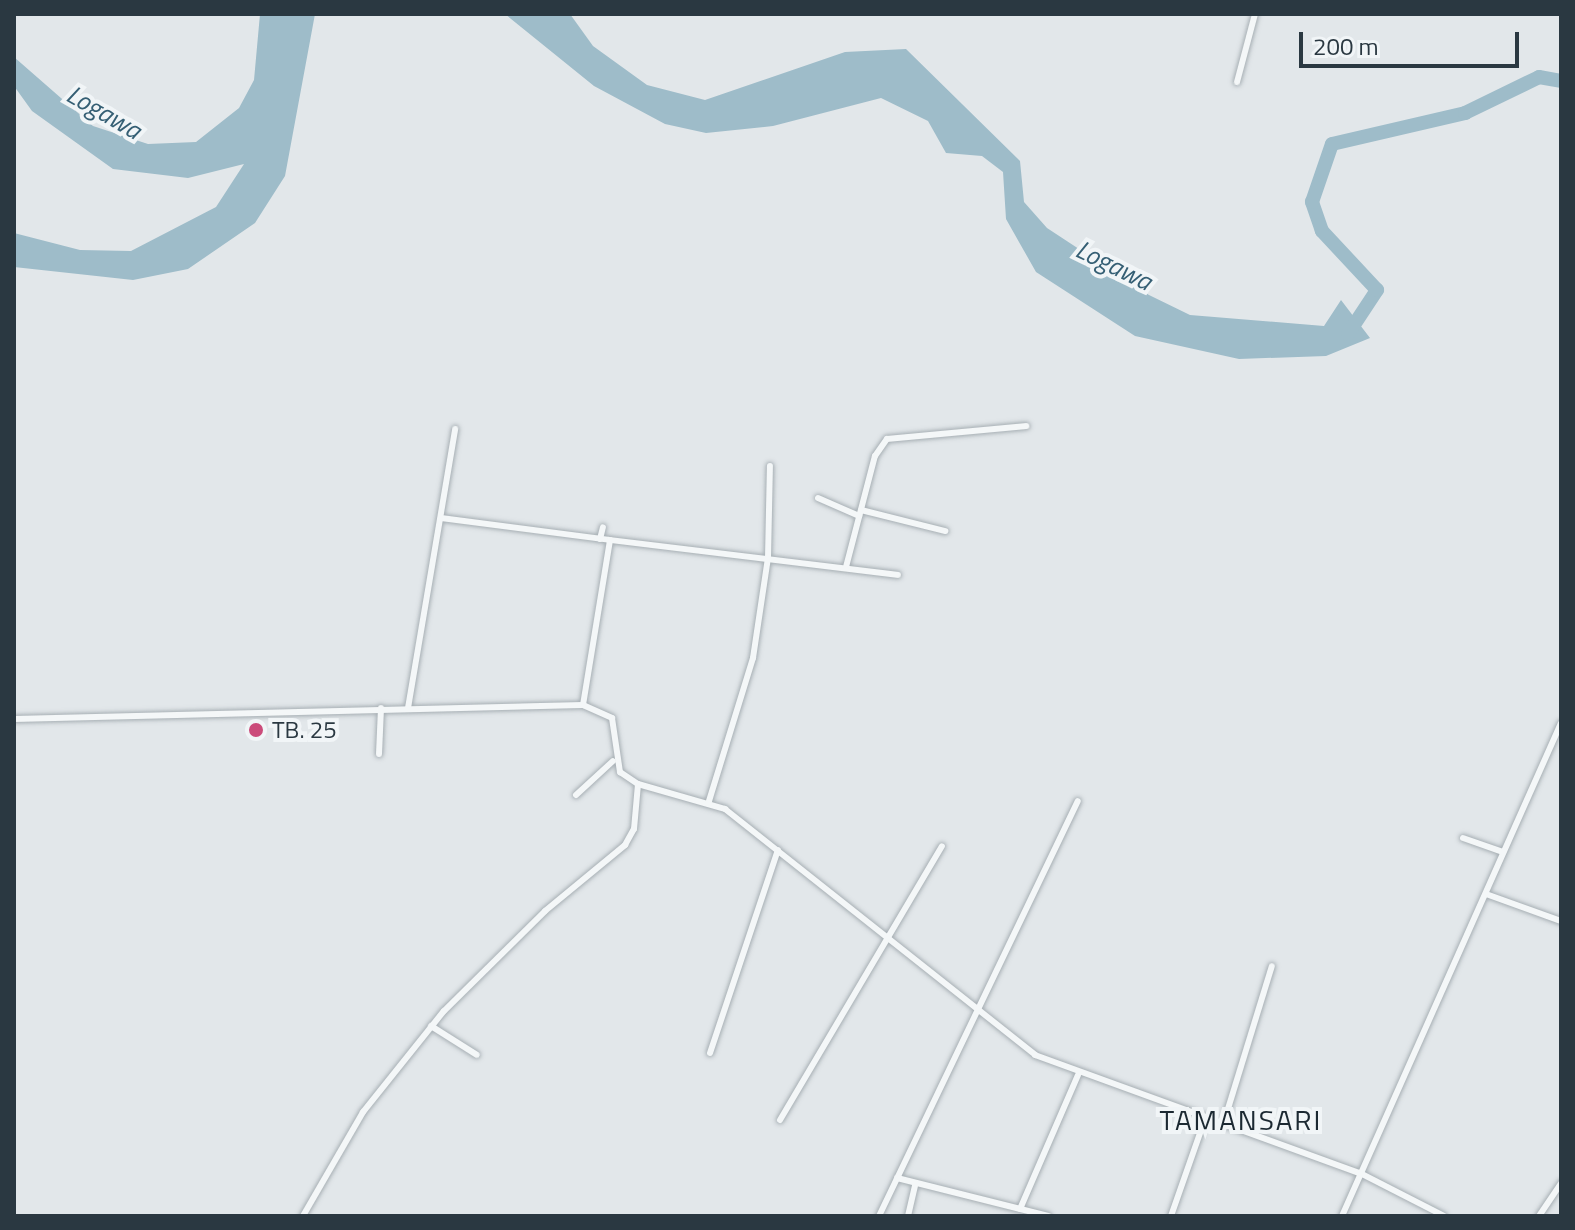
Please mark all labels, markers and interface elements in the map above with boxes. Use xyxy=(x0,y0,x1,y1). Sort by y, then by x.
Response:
scale bar xyxy=(1303,16,1523,66)
text: 200 m xyxy=(1313,28,1379,64)
water label: Logawa xyxy=(61,78,147,146)
water label: Logawa xyxy=(1071,233,1157,297)
place label: TB. 25 xyxy=(272,716,337,744)
marker: TB. 25 xyxy=(247,721,265,739)
district label: TAMANSARI xyxy=(1160,1103,1322,1137)

